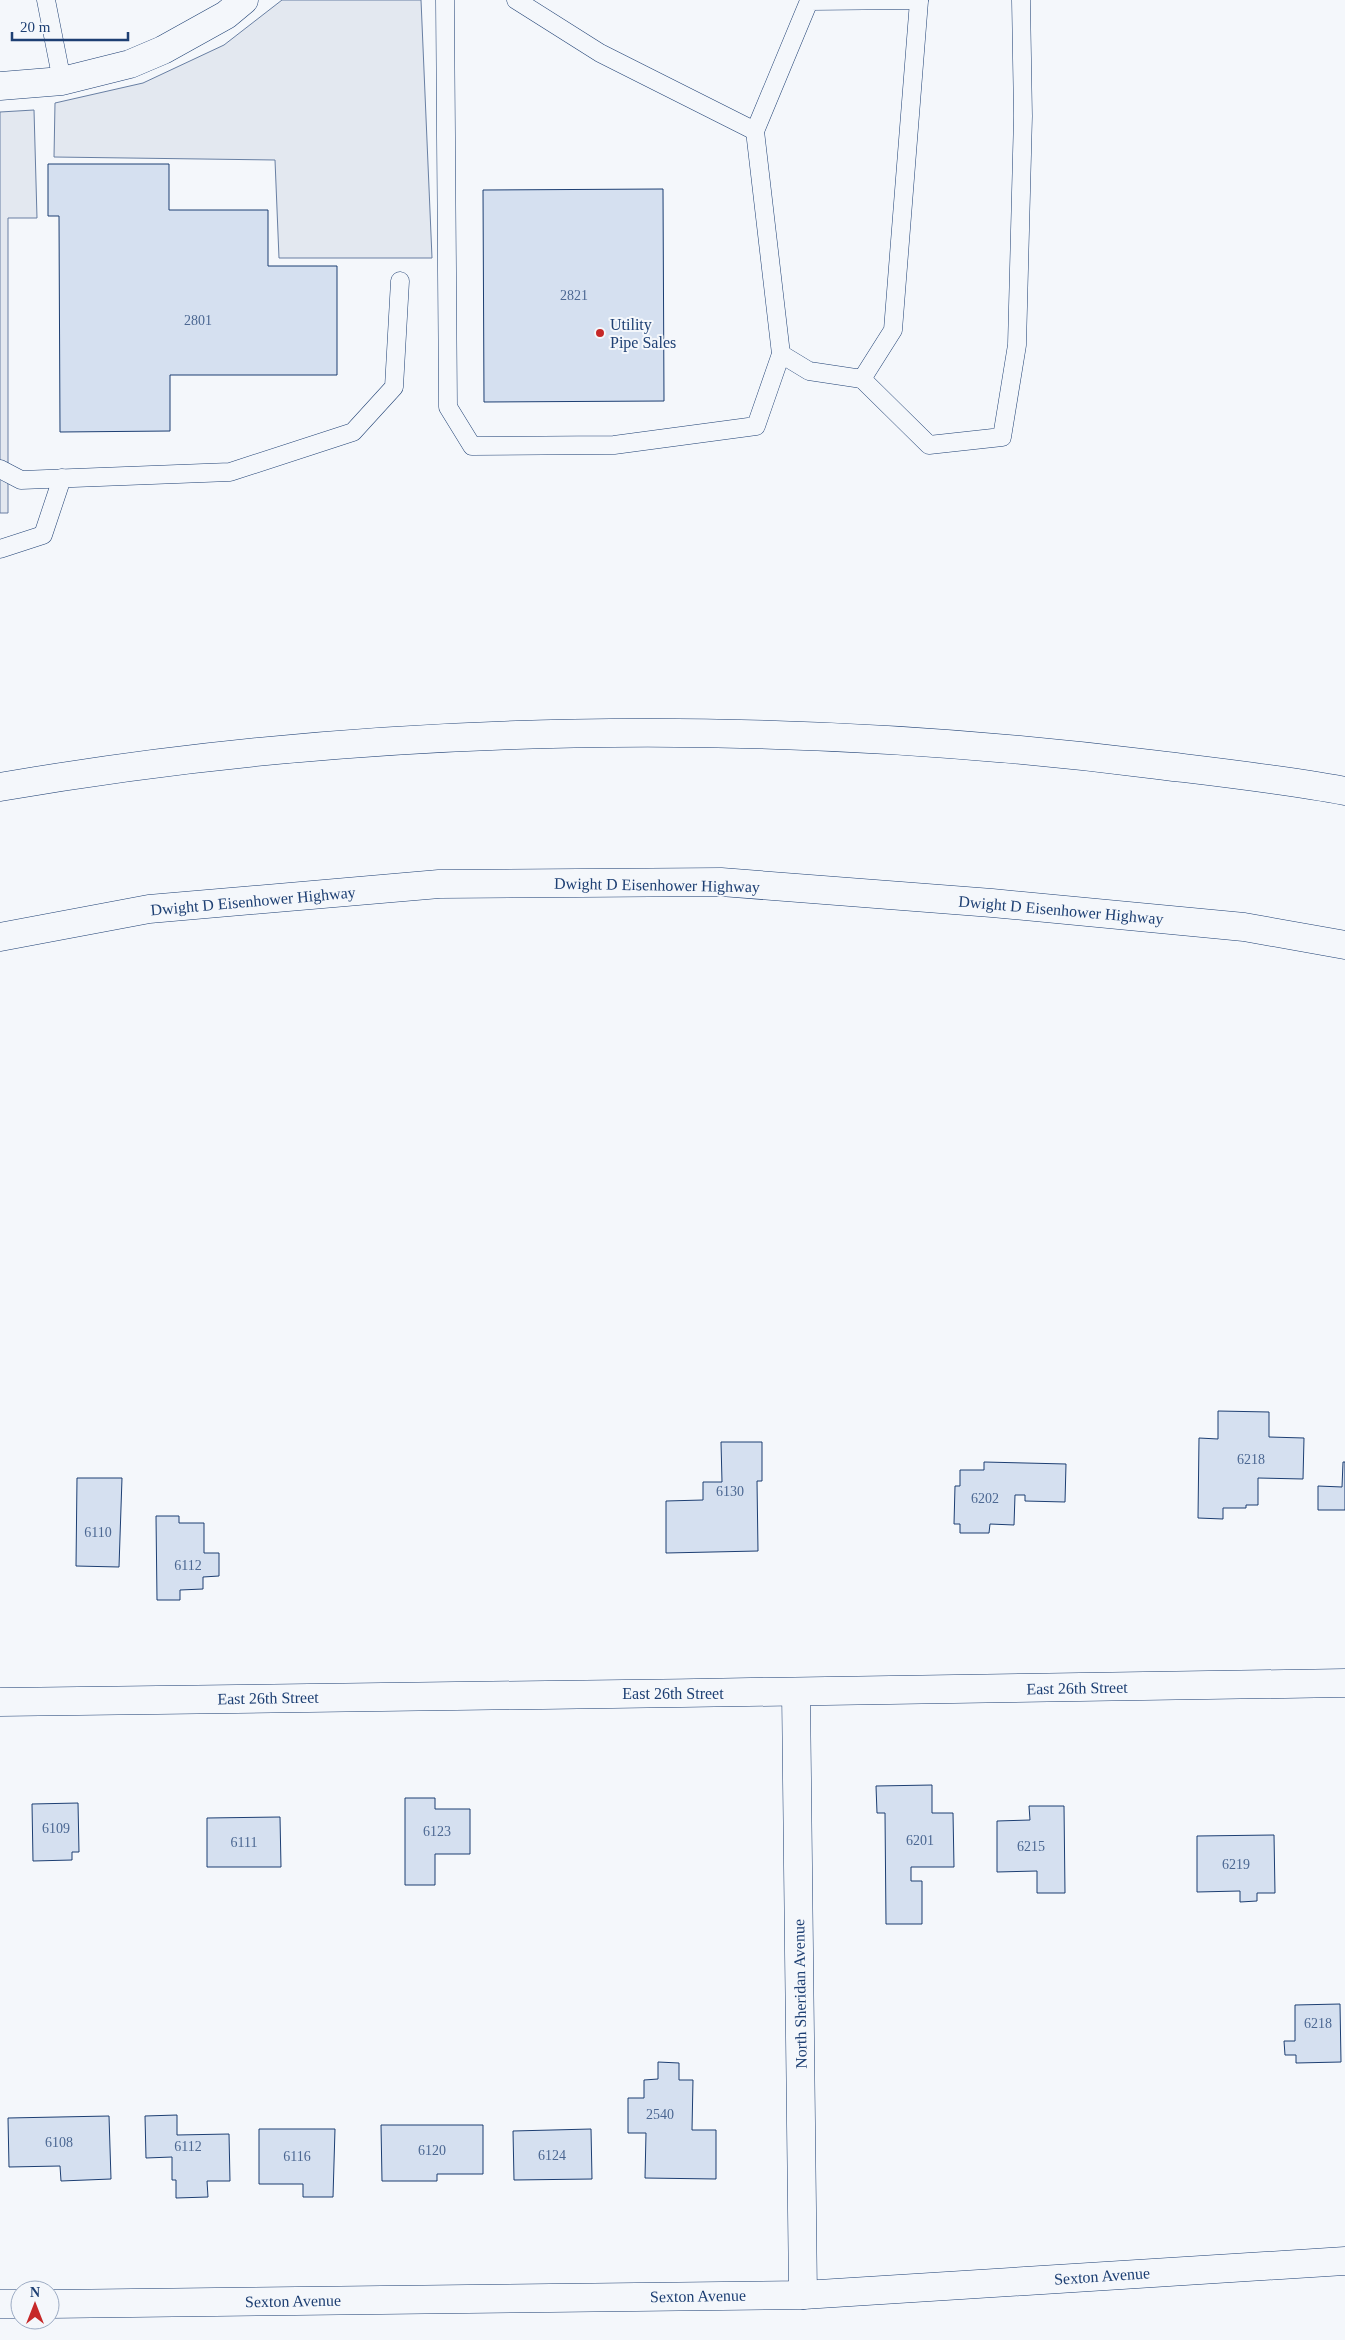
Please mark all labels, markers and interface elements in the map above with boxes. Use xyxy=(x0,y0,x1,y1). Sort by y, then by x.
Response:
scale bar xyxy=(12,10,129,42)
text: 20 m xyxy=(20,19,51,35)
house number: 2821 xyxy=(560,288,588,303)
house number: 2801 xyxy=(184,313,212,328)
place label: Utility Pipe Sales xyxy=(610,316,676,352)
marker: Utility Pipe Sales xyxy=(594,327,606,339)
street label: Dwight D Eisenhower Highway xyxy=(554,875,760,896)
street label: Dwight D Eisenhower Highway xyxy=(150,884,356,919)
street label: Dwight D Eisenhower Highway xyxy=(958,893,1164,928)
house number: 6218 xyxy=(1237,1452,1265,1467)
house number: 6130 xyxy=(716,1484,744,1499)
house number: 6202 xyxy=(971,1491,999,1506)
house number: 6110 xyxy=(84,1525,112,1540)
house number: 6112 xyxy=(174,1558,202,1573)
street label: East 26th Street xyxy=(1026,1679,1128,1697)
street label: East 26th Street xyxy=(622,1685,724,1702)
street label: East 26th Street xyxy=(217,1689,319,1707)
house number: 6109 xyxy=(42,1821,70,1836)
house number: 6123 xyxy=(423,1824,451,1839)
house number: 6201 xyxy=(906,1833,934,1848)
house number: 6111 xyxy=(231,1835,257,1850)
house number: 6215 xyxy=(1017,1839,1045,1854)
house number: 6219 xyxy=(1222,1857,1250,1872)
street label: North Sheridan Avenue xyxy=(790,1919,810,2069)
house number: 6218 xyxy=(1304,2016,1332,2031)
house number: 2540 xyxy=(646,2107,674,2122)
house number: 6108 xyxy=(45,2135,73,2150)
house number: 6112 xyxy=(174,2139,202,2154)
house number: 6120 xyxy=(418,2143,446,2158)
house number: 6124 xyxy=(538,2148,566,2163)
house number: 6116 xyxy=(283,2149,311,2164)
street label: Sexton Avenue xyxy=(1053,2264,1151,2288)
north arrow xyxy=(10,2280,60,2330)
text: N xyxy=(30,2285,40,2300)
street label: Sexton Avenue xyxy=(650,2287,746,2305)
street label: Sexton Avenue xyxy=(245,2292,341,2310)

